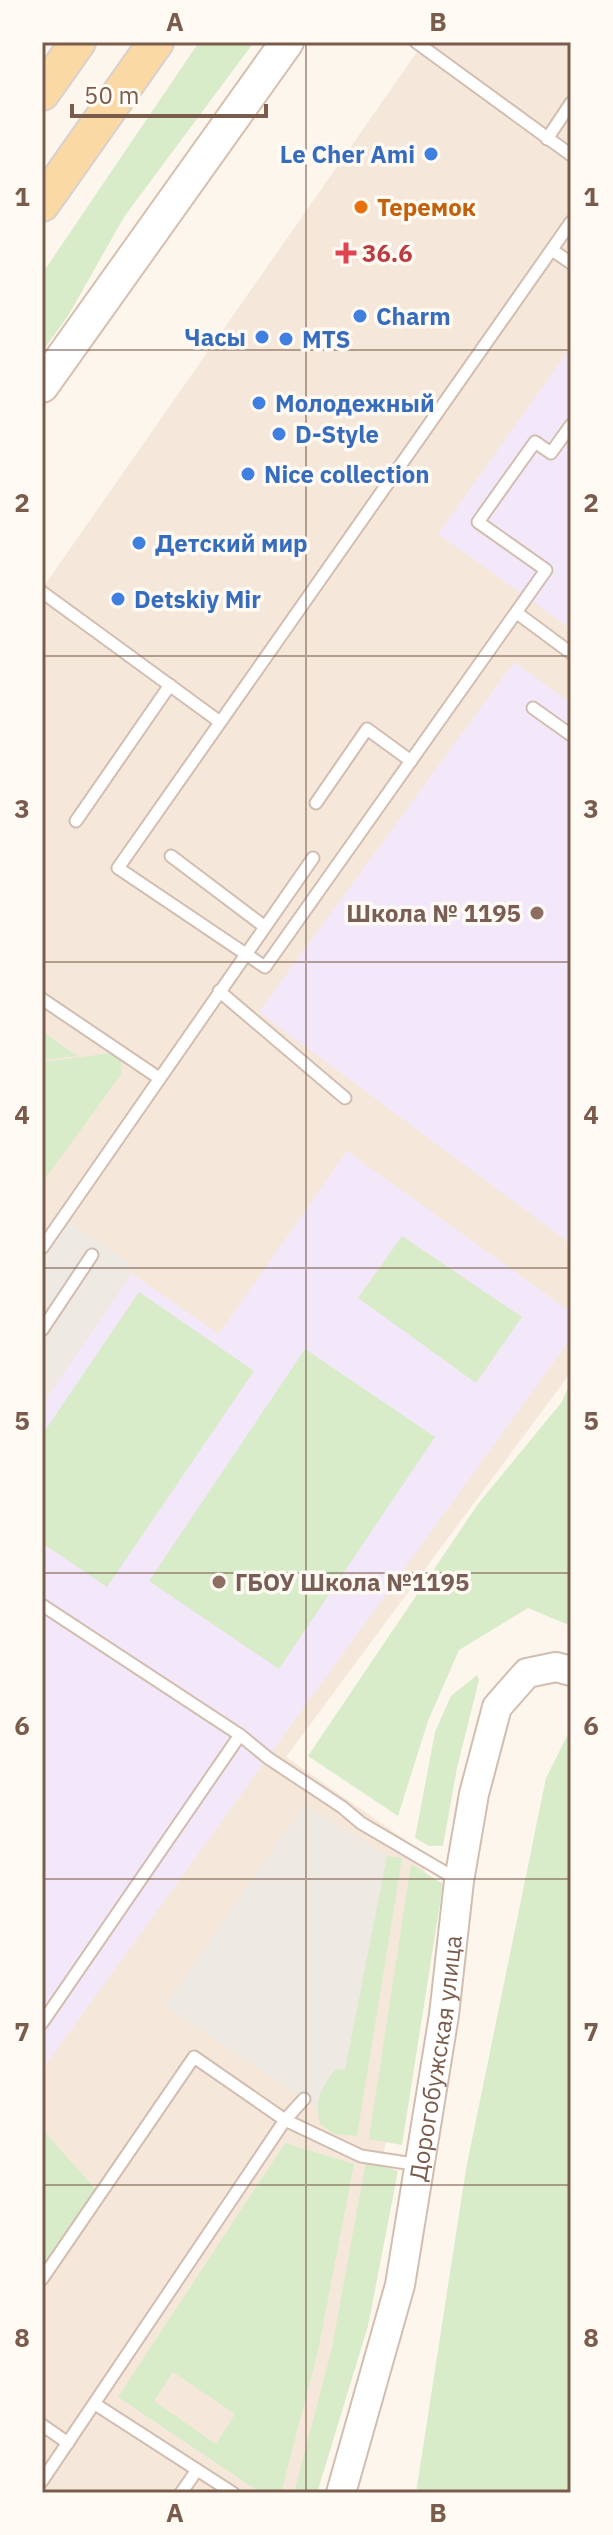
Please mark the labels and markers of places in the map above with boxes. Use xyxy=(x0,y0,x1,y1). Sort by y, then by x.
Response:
place label: Le Cher Ami xyxy=(280,138,415,170)
marker: Le Cher Ami xyxy=(422,145,440,163)
place label: Теремок xyxy=(377,191,476,223)
marker: Теремок xyxy=(352,198,370,216)
place label: 36.6 xyxy=(362,237,413,269)
marker: 36.6 xyxy=(337,244,355,262)
place label: Charm xyxy=(376,300,451,332)
marker: Charm xyxy=(351,307,369,325)
place label: Часы xyxy=(184,321,246,353)
place label: MTS xyxy=(302,323,350,355)
marker: Часы xyxy=(253,328,271,346)
marker: MTS xyxy=(277,330,295,348)
place label: Молодежный xyxy=(275,387,435,419)
marker: Молодежный xyxy=(250,394,268,412)
place label: D-Style xyxy=(295,418,379,450)
marker: D-Style xyxy=(270,425,288,443)
place label: Nice collection xyxy=(264,458,430,490)
marker: Nice collection xyxy=(239,465,257,483)
place label: Детский мир xyxy=(155,527,308,559)
marker: Детский мир xyxy=(130,534,148,552)
place label: Detskiy Mir xyxy=(134,583,261,615)
marker: Detskiy Mir xyxy=(109,590,127,608)
place label: Школа № 1195 xyxy=(346,897,521,929)
marker: Школа № 1195 xyxy=(528,904,546,922)
place label: ГБОУ Школа №1195 xyxy=(235,1566,469,1598)
marker: ГБОУ Школа №1195 xyxy=(210,1573,228,1591)

